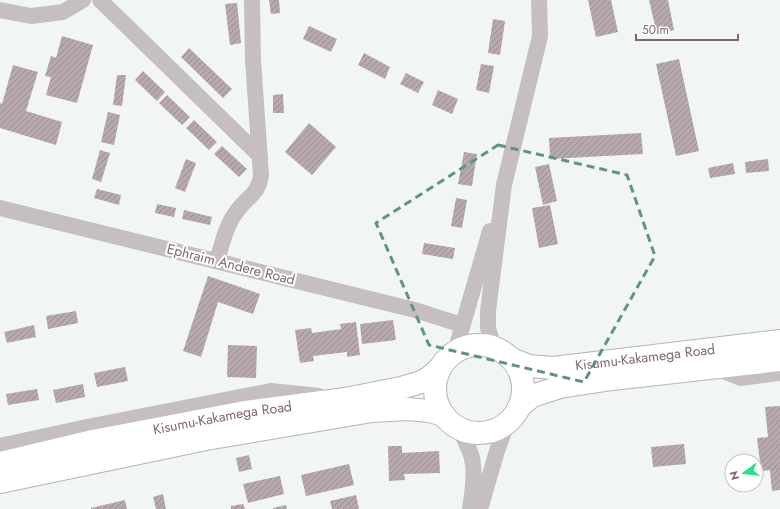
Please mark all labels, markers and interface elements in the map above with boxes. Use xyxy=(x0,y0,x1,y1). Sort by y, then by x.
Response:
scale bar xyxy=(636,16,738,42)
text: 50 m xyxy=(642,21,669,39)
street label: Ephraim Andere Road xyxy=(165,238,297,290)
street label: Kisumu-Kakamega Road xyxy=(574,339,716,375)
street label: Kisumu-Kakamega Road xyxy=(151,396,293,439)
north arrow xyxy=(724,453,764,493)
text: N xyxy=(725,469,743,482)

